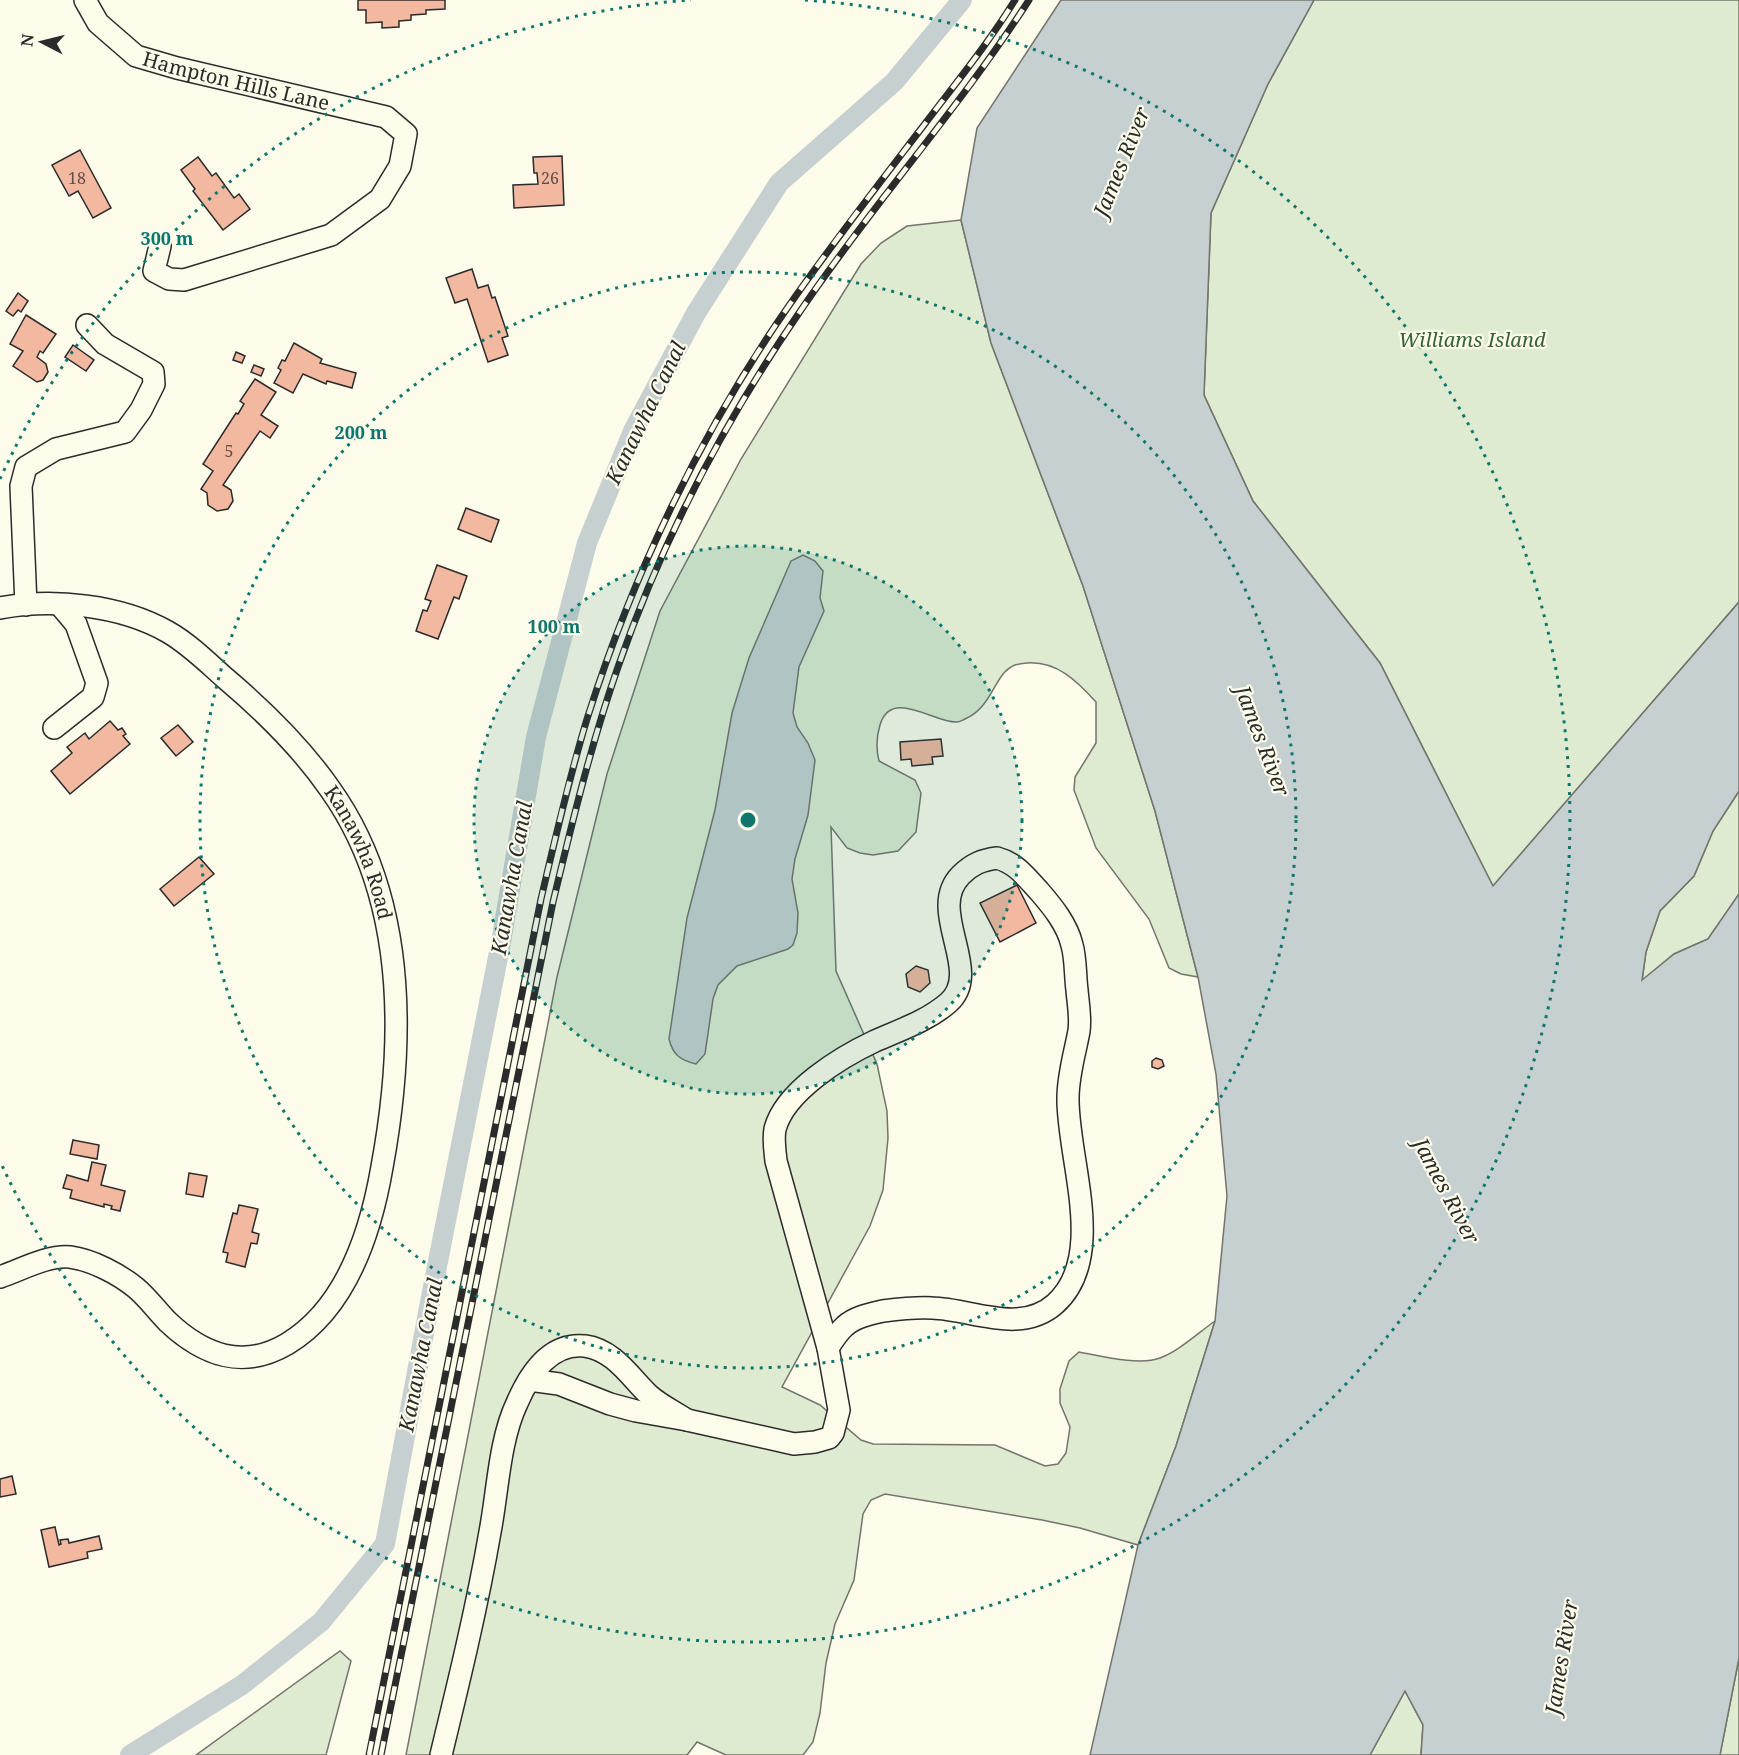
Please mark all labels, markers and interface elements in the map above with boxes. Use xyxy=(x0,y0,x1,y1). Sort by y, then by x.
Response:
north arrow xyxy=(12,12,72,72)
text: N xyxy=(15,32,39,48)
street label: Hampton Hills Lane xyxy=(140,45,332,116)
water label: James River xyxy=(1085,103,1156,224)
house number: 18 xyxy=(68,167,86,189)
house number: 26 xyxy=(541,167,559,189)
text: 300 m xyxy=(141,226,194,250)
park label: Williams Island xyxy=(1398,326,1546,353)
water label: Kanawha Canal xyxy=(598,336,692,489)
text: 200 m xyxy=(335,420,388,444)
house number: 5 xyxy=(225,440,233,462)
text: 100 m xyxy=(528,614,581,638)
water label: James River xyxy=(1228,678,1297,800)
street label: Kanawha Road xyxy=(319,780,399,922)
water label: Kanawha Canal xyxy=(484,798,538,958)
centre of rings xyxy=(738,810,758,830)
water label: James River xyxy=(1405,1129,1487,1248)
water label: Kanawha Canal xyxy=(391,1275,449,1435)
water label: James River xyxy=(1537,1597,1584,1720)

